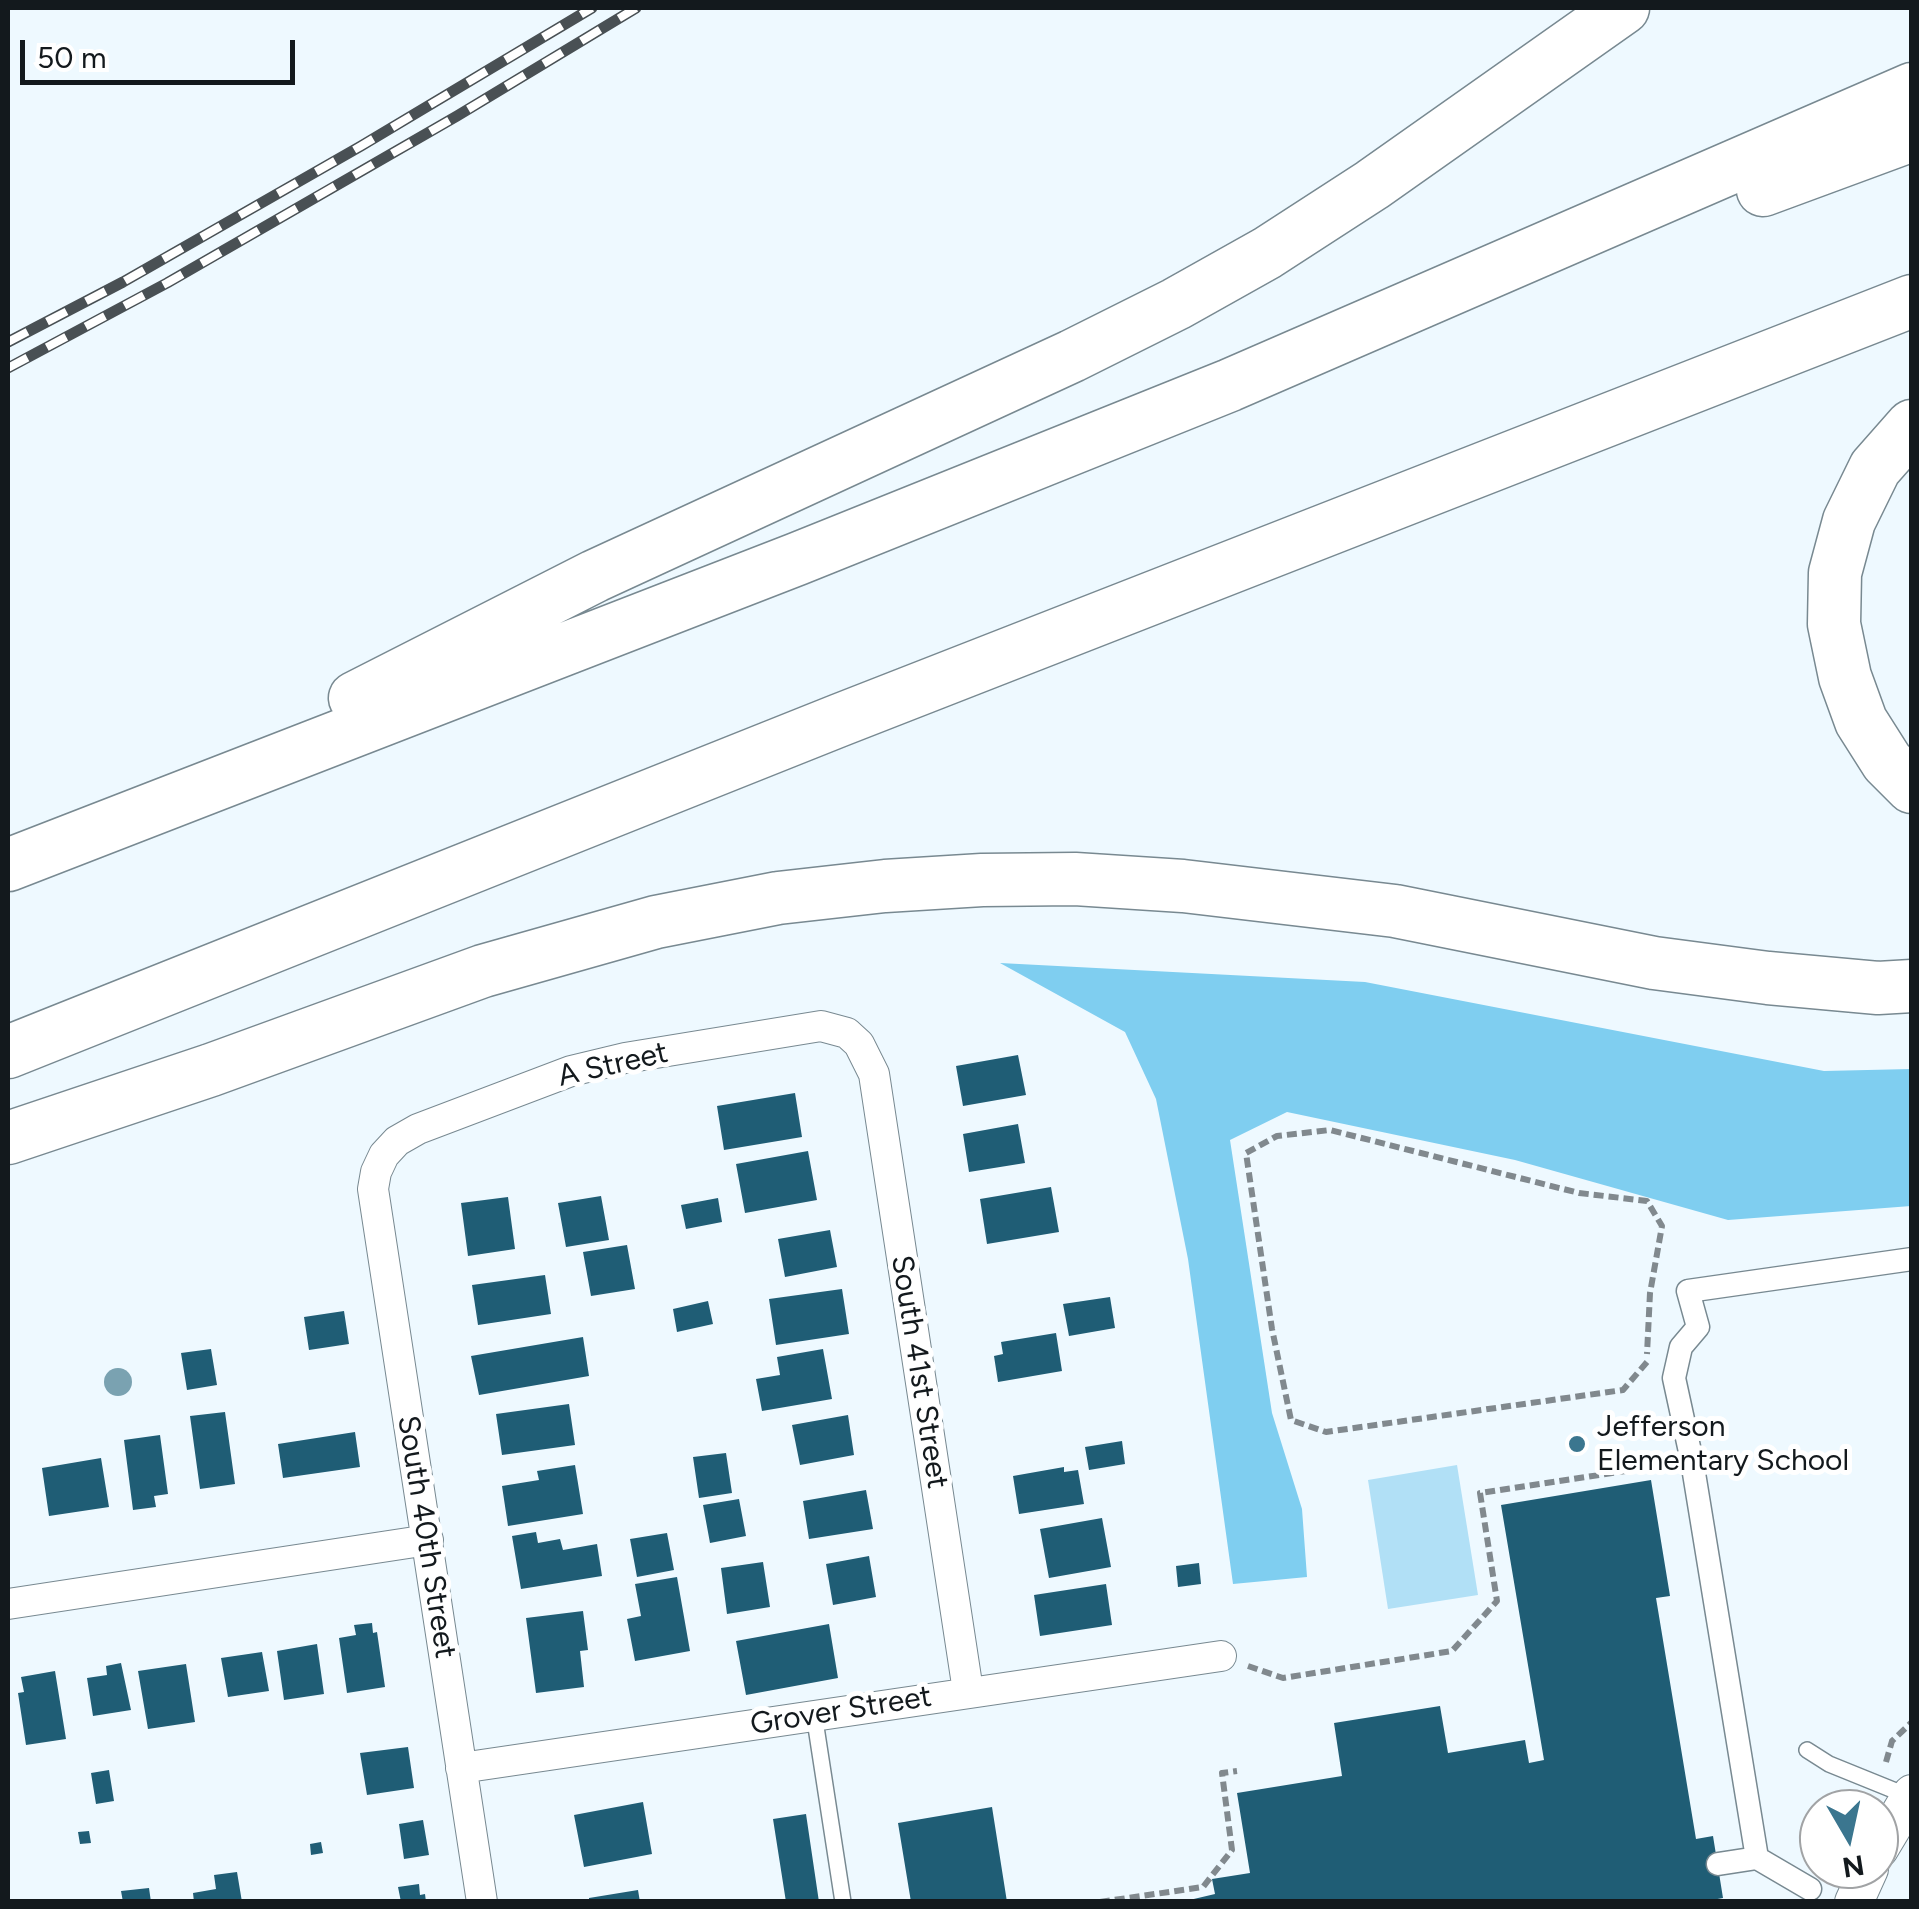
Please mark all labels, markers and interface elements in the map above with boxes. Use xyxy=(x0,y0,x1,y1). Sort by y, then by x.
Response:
scale bar xyxy=(25,20,300,82)
text: 50 m xyxy=(37,39,106,76)
street label: A Street xyxy=(555,1035,671,1095)
street label: South 41st Street xyxy=(883,1253,955,1491)
place label: Jefferson Elementary School xyxy=(1597,1409,1849,1480)
street label: South 40th Street xyxy=(389,1413,463,1661)
marker: Jefferson Elementary School xyxy=(1566,1433,1588,1455)
street label: Grover Street xyxy=(748,1679,934,1743)
north arrow xyxy=(1799,1789,1899,1889)
text: N xyxy=(1840,1848,1867,1885)

